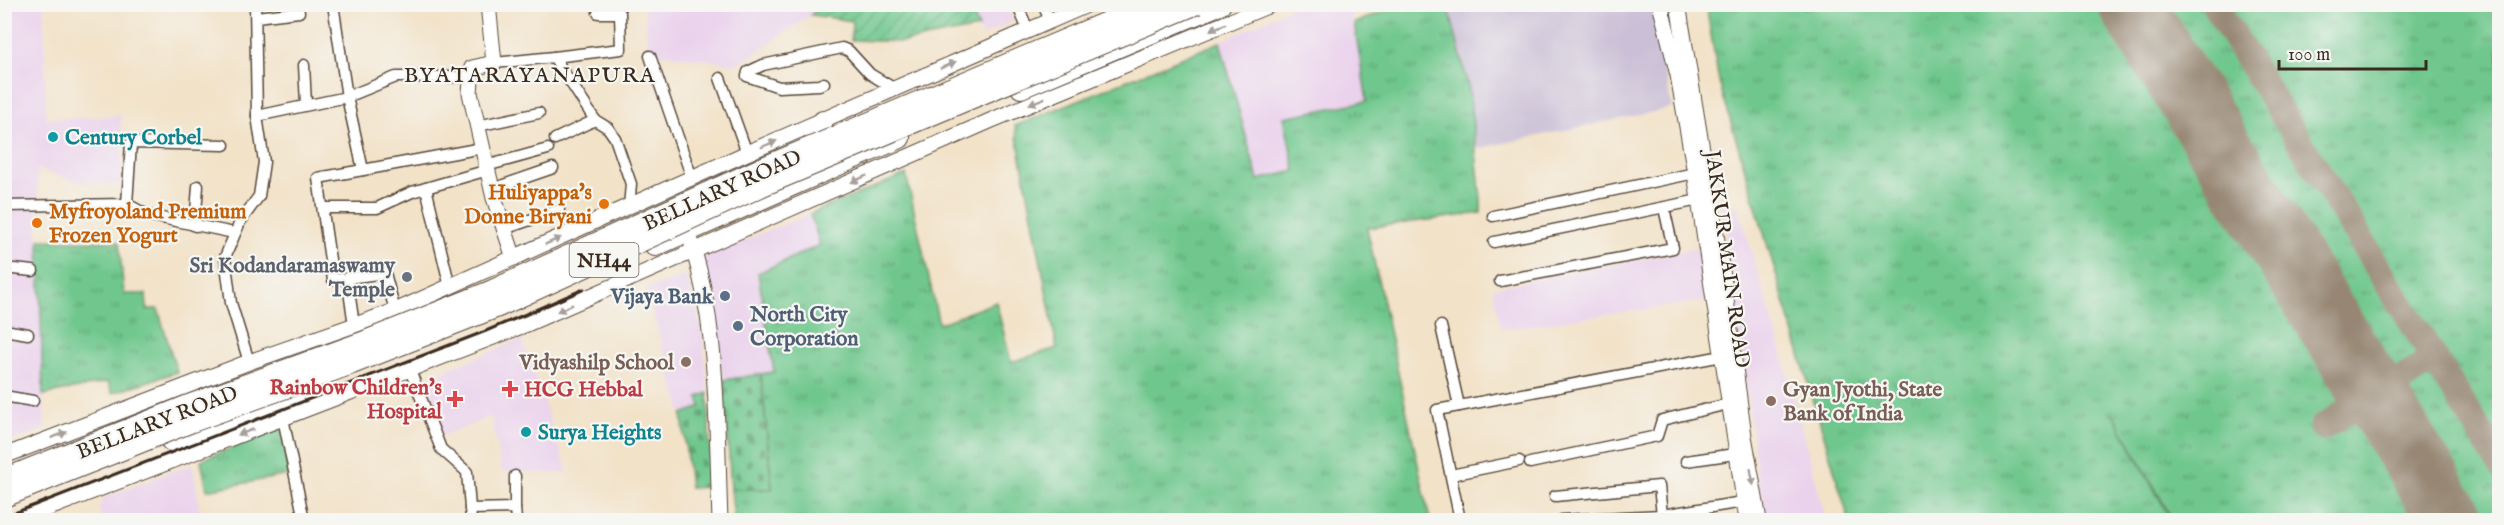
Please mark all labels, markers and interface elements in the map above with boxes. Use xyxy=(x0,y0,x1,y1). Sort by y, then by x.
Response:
one-way arrow xyxy=(1208,22,1226,32)
scale bar xyxy=(2279,33,2426,71)
text: 100 m xyxy=(2288,44,2330,67)
one-way arrow xyxy=(939,61,956,70)
district label: BYATARAYANAPURA xyxy=(404,62,656,90)
one-way arrow xyxy=(1028,96,1046,106)
place label: Century Corbel xyxy=(65,125,203,152)
marker: Century Corbel xyxy=(46,130,60,144)
one-way arrow xyxy=(760,139,778,148)
street label: BELLARY ROAD xyxy=(639,144,806,238)
street label: JAKKUR MAIN ROAD xyxy=(1698,147,1755,370)
one-way arrow xyxy=(849,174,867,184)
place label: Huliyappa's Donne Biryani xyxy=(464,180,592,231)
marker: Huliyappa's Donne Biryani xyxy=(597,197,611,211)
place label: Myfroyoland Premium Frozen Yogurt xyxy=(49,199,247,250)
marker: Myfroyoland Premium Frozen Yogurt xyxy=(30,216,44,230)
one-way arrow xyxy=(544,236,561,245)
road number: NH44 xyxy=(570,243,638,277)
place label: Sri Kodandaramaswamy Temple xyxy=(189,253,396,304)
marker: Sri Kodandaramaswamy Temple xyxy=(400,270,414,284)
place label: Vijaya Bank xyxy=(610,284,714,311)
marker: Vijaya Bank xyxy=(718,289,732,303)
place label: North City Corporation xyxy=(749,302,859,353)
one-way arrow xyxy=(555,303,573,313)
marker: North City Corporation xyxy=(731,319,745,333)
place label: Vidyashilp School xyxy=(518,350,675,377)
marker: Vidyashilp School xyxy=(679,355,693,369)
place label: Rainbow Children's Hospital xyxy=(269,375,443,426)
place label: HCG Hebbal xyxy=(524,377,644,404)
place label: Gyan Jyothi, State Bank of India xyxy=(1783,377,1942,428)
street label: BELLARY ROAD xyxy=(73,380,242,467)
marker: HCG Hebbal xyxy=(501,380,519,398)
marker: Rainbow Children's Hospital xyxy=(446,390,464,408)
marker: Gyan Jyothi, State Bank of India xyxy=(1764,394,1778,408)
place label: Surya Heights xyxy=(538,420,661,447)
marker: Surya Heights xyxy=(519,425,533,439)
one-way arrow xyxy=(237,428,255,437)
one-way arrow xyxy=(50,430,68,440)
one-way arrow xyxy=(1747,468,1756,487)

